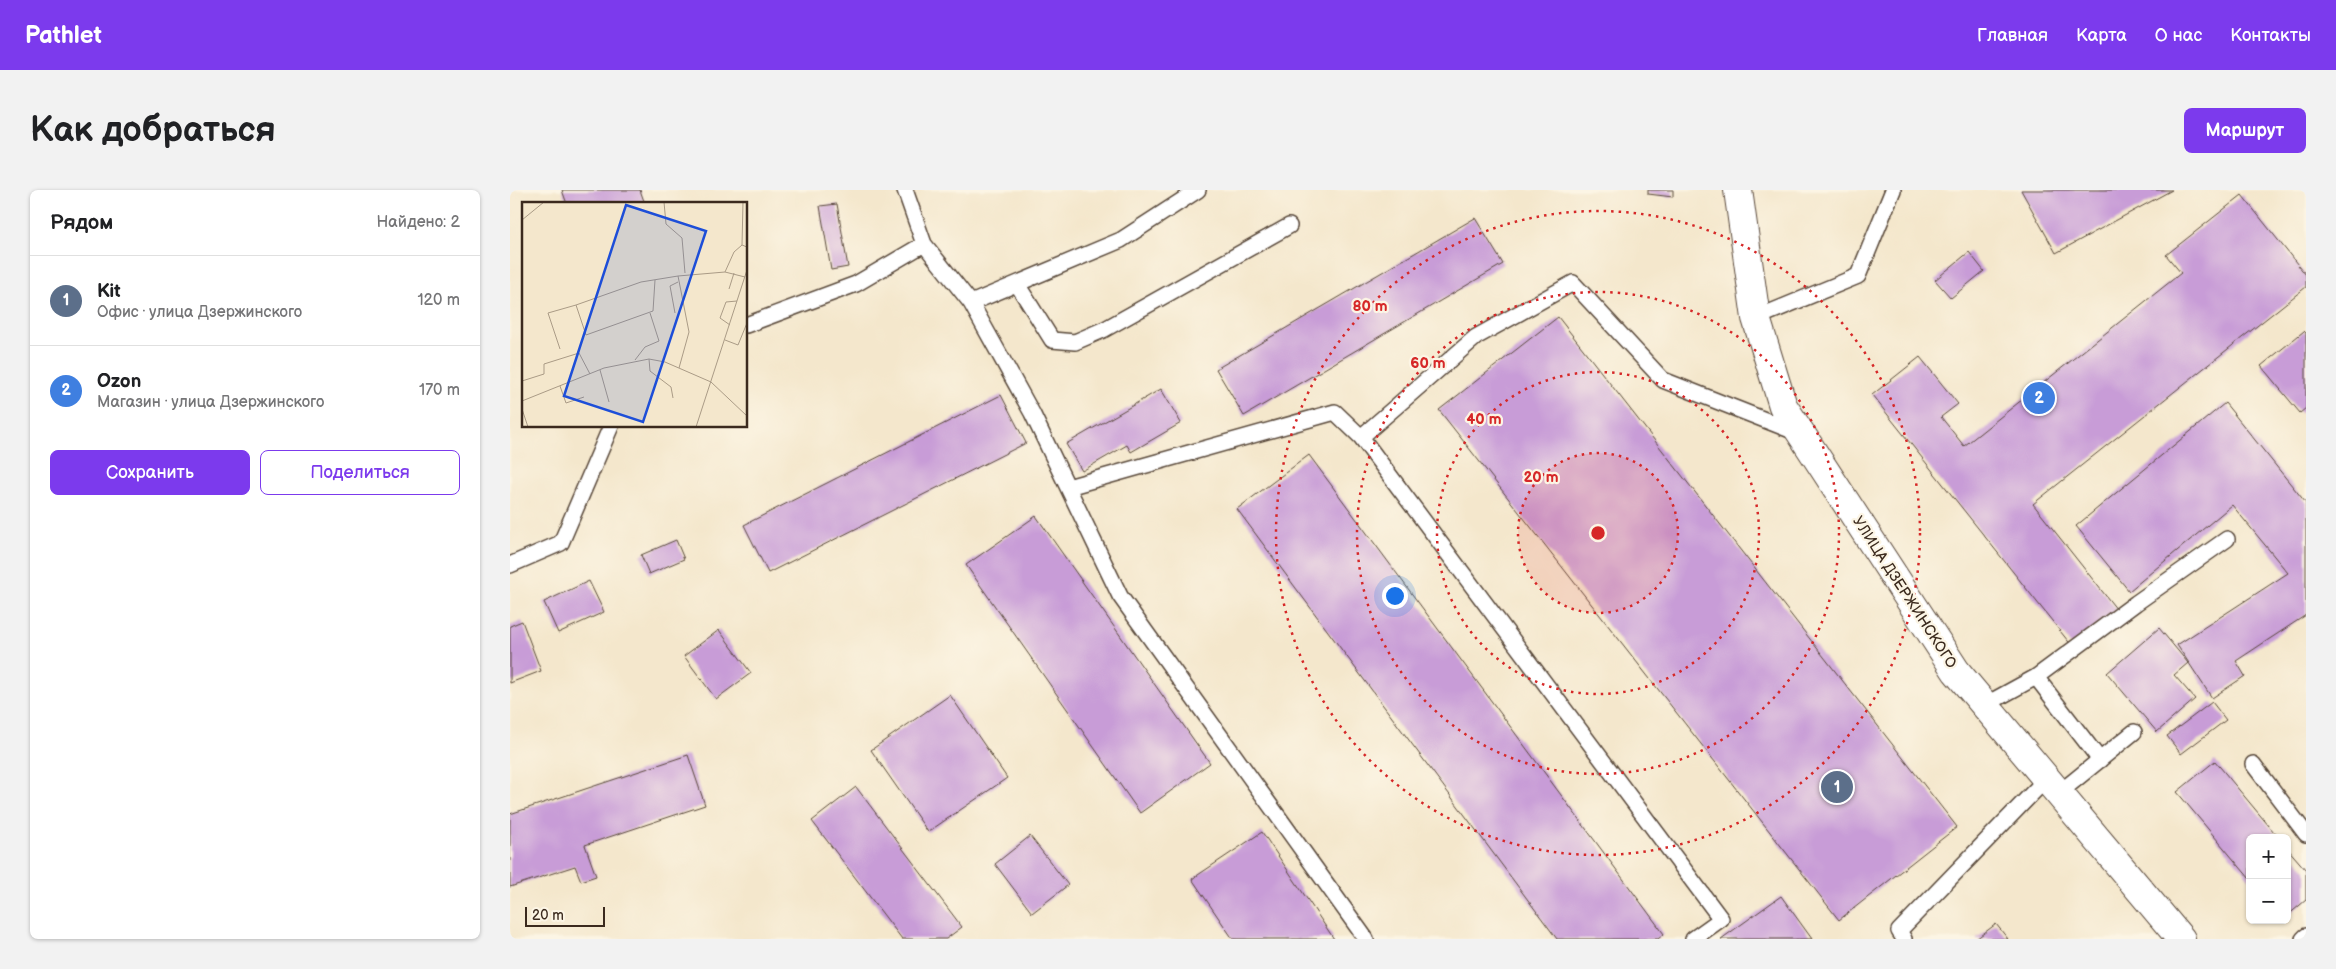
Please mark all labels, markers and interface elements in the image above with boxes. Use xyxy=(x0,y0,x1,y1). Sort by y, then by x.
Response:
text: Pathlet xyxy=(25,21,102,50)
text: Главная xyxy=(1977,25,2048,46)
text: Карта xyxy=(2076,25,2127,46)
text: О нас xyxy=(2155,25,2202,46)
text: Контакты xyxy=(2230,25,2311,46)
button: Маршрут xyxy=(2184,108,2306,153)
text: Как добраться xyxy=(30,109,276,152)
inset map xyxy=(522,202,748,428)
text: Рядом xyxy=(50,210,113,235)
text: Найдено: 2 xyxy=(376,213,460,232)
text: Kit xyxy=(97,280,121,303)
text: 1 xyxy=(63,291,69,310)
text: 120 m xyxy=(417,291,460,310)
text: 80 m xyxy=(1352,297,1388,316)
text: Офис · улица Дзержинского xyxy=(97,303,302,322)
text: 60 m xyxy=(1410,354,1446,373)
text: Ozon xyxy=(97,370,141,393)
pin: 2 xyxy=(2023,379,2055,417)
text: 2 xyxy=(61,381,71,400)
text: 170 m xyxy=(419,381,460,400)
text: Магазин · улица Дзержинского xyxy=(97,393,324,412)
text: 40 m xyxy=(1466,410,1502,429)
button: Сохранить xyxy=(50,450,250,495)
button: Поделиться xyxy=(260,450,460,495)
text: 20 m xyxy=(1524,468,1559,487)
street label: УЛИЦА ДЗЕРЖИНСКОГО xyxy=(1848,513,1961,672)
centre of rings xyxy=(1589,524,1607,542)
your location xyxy=(1382,583,1408,609)
pin: 1 xyxy=(1821,768,1853,806)
map controls xyxy=(2246,834,2291,924)
button: + xyxy=(2246,834,2291,879)
button: − xyxy=(2246,879,2291,924)
scale bar xyxy=(525,904,605,927)
text: 20 m xyxy=(532,907,564,924)

